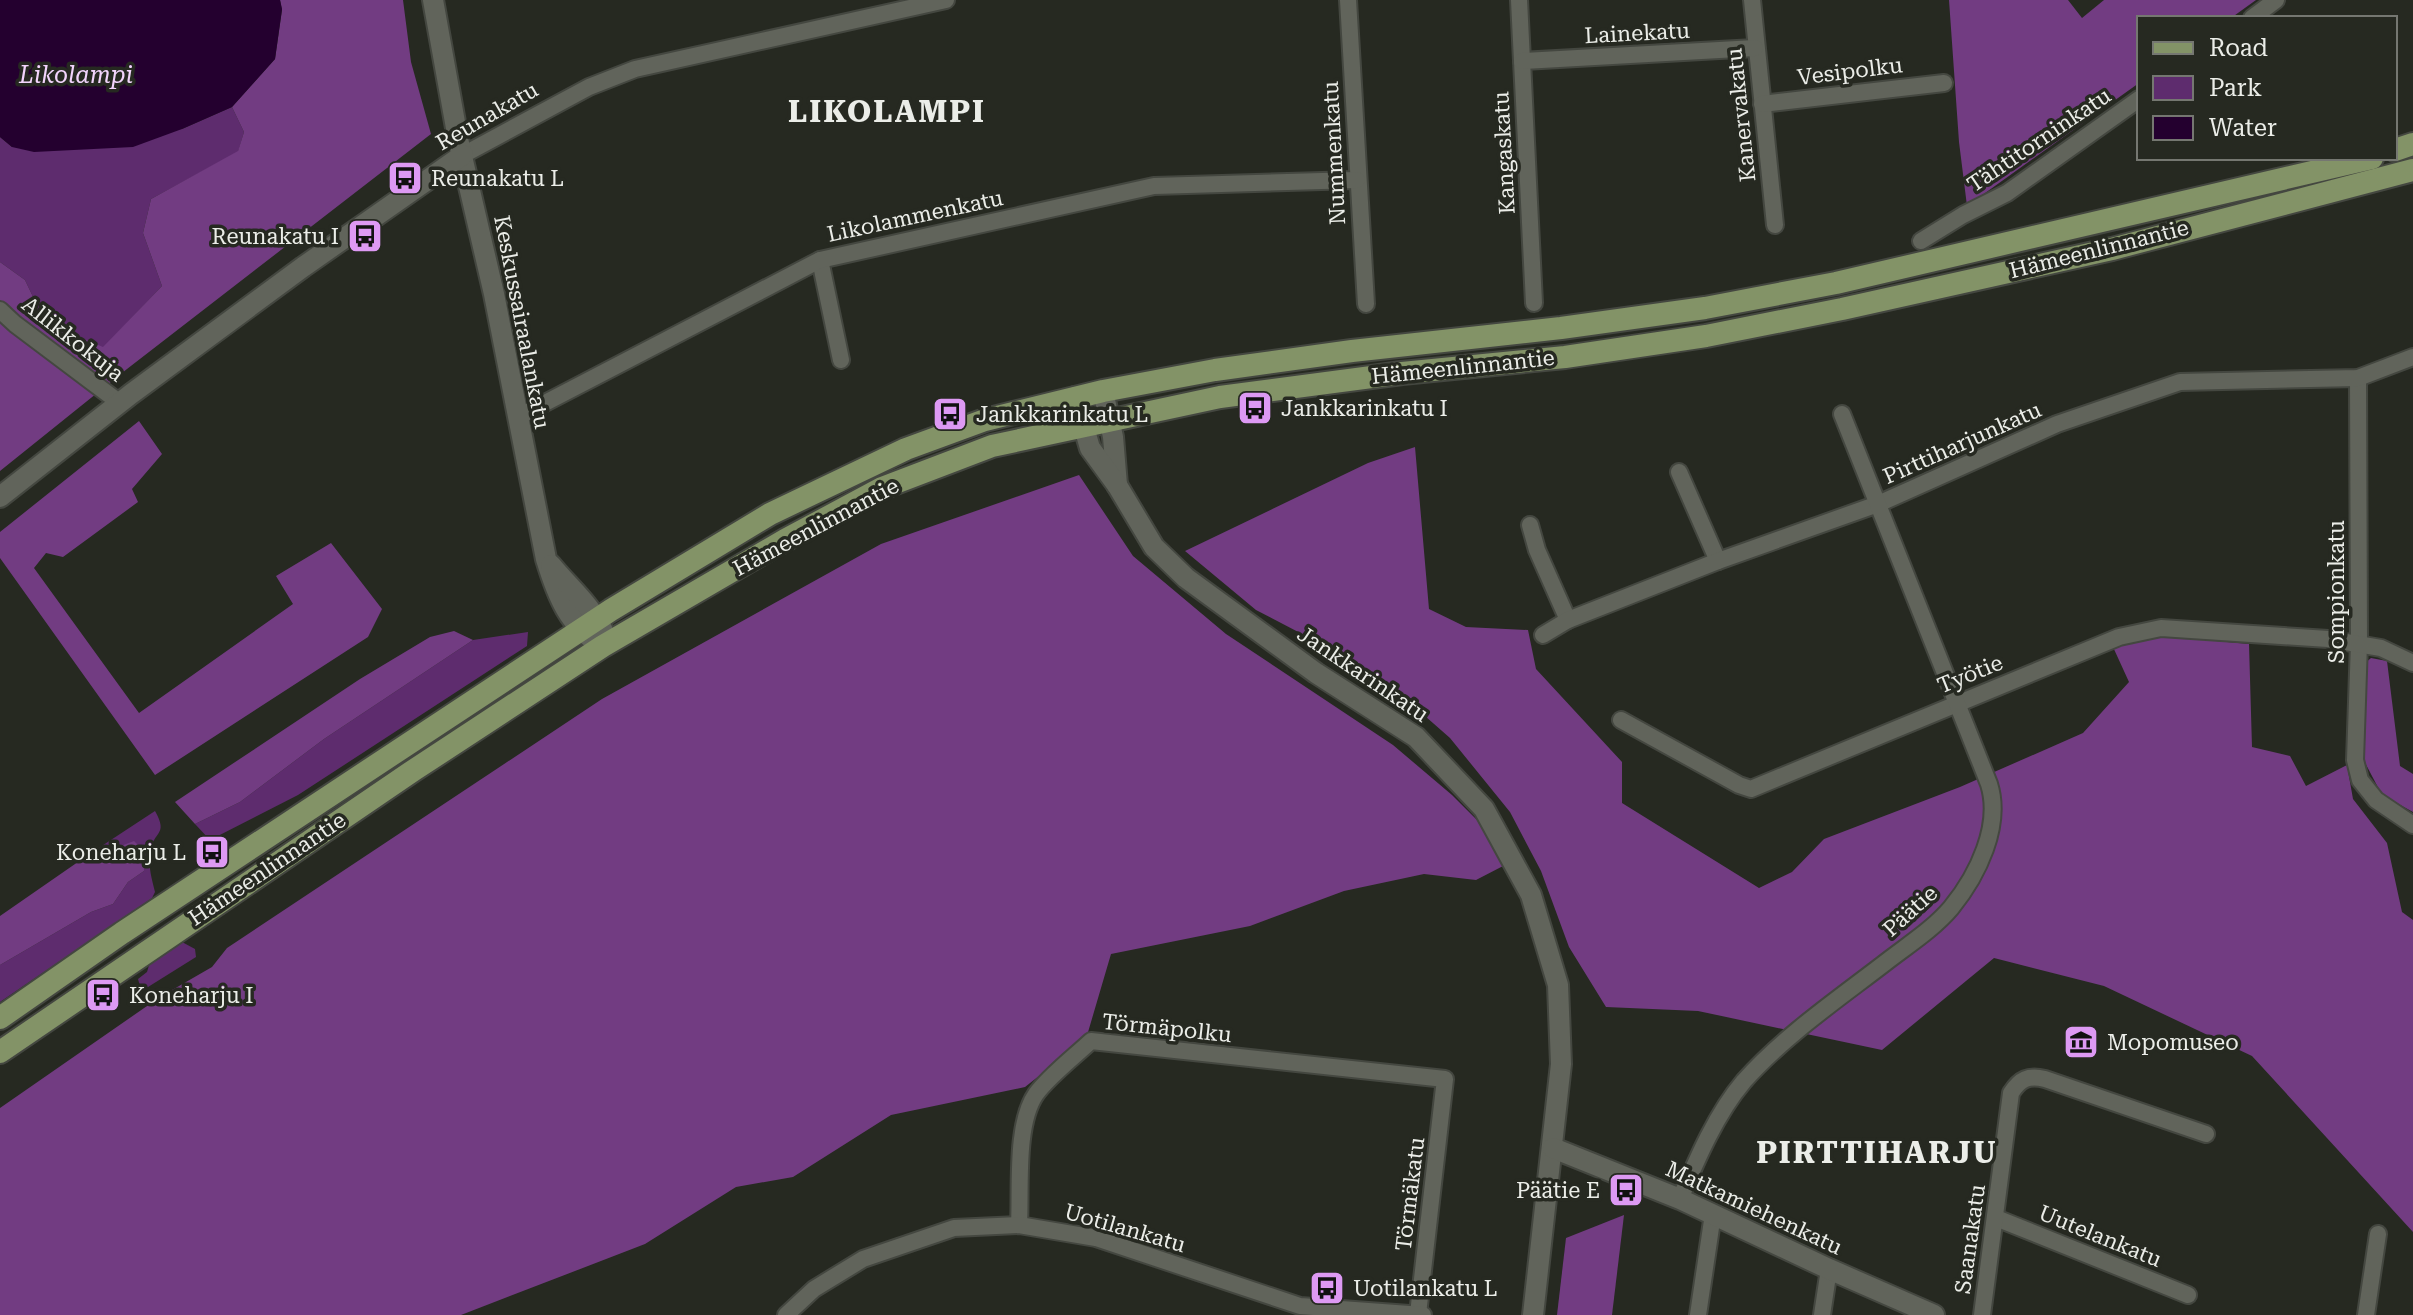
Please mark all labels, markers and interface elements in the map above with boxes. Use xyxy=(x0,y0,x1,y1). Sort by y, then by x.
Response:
legend xyxy=(2137,16,2397,160)
street label: Lainekatu xyxy=(1584,18,1691,48)
text: Road xyxy=(2209,34,2268,62)
street label: Kanervakatu xyxy=(1722,47,1760,183)
street label: Vesipolku xyxy=(1796,52,1904,90)
water label: Likolampi xyxy=(18,61,133,89)
text: Park xyxy=(2209,74,2262,102)
street label: Reunakatu xyxy=(432,77,543,155)
street label: Nummenkatu xyxy=(1318,80,1350,226)
street label: Tähtitorninkatu xyxy=(1963,83,2116,197)
street label: Kangaskatu xyxy=(1488,91,1520,215)
district label: LIKOLAMPI xyxy=(788,94,986,129)
text: Water xyxy=(2209,114,2277,142)
bus stop icon: Reunakatu L xyxy=(386,159,424,197)
place label: Reunakatu L xyxy=(431,166,564,191)
street label: Likolammenkatu xyxy=(825,185,1005,247)
street label: Keskussairaalankatu xyxy=(489,213,555,431)
street label: Hämeenlinnantie xyxy=(2007,215,2191,283)
bus stop icon: Reunakatu I xyxy=(346,217,384,255)
place label: Reunakatu I xyxy=(211,224,339,249)
street label: Allikkokuja xyxy=(17,291,129,387)
street label: Hämeenlinnantie xyxy=(1370,345,1556,389)
bus stop icon: Jankkarinkatu I xyxy=(1236,389,1274,427)
bus stop icon: Jankkarinkatu L xyxy=(931,395,969,433)
place label: Jankkarinkatu I xyxy=(1281,396,1448,421)
street label: Pirttiharjunkatu xyxy=(1879,397,2045,489)
place label: Jankkarinkatu L xyxy=(976,402,1148,427)
street label: Hämeenlinnantie xyxy=(729,473,903,581)
street label: Sompionkatu xyxy=(2324,520,2349,664)
street label: Jankkarinkatu xyxy=(1293,621,1434,727)
street label: Työtie xyxy=(1934,650,2006,698)
street label: Hämeenlinnantie xyxy=(184,807,350,931)
bus stop icon: Koneharju L xyxy=(193,833,231,871)
place label: Koneharju L xyxy=(56,840,186,865)
street label: Päätie xyxy=(1878,880,1942,942)
bus stop icon: Koneharju I xyxy=(84,976,122,1014)
place label: Koneharju I xyxy=(129,983,254,1008)
street label: Törmäpolku xyxy=(1101,1009,1233,1047)
museum icon: Mopomuseo xyxy=(2062,1023,2100,1061)
place label: Mopomuseo xyxy=(2107,1030,2239,1055)
street label: Törmäkatu xyxy=(1391,1135,1429,1252)
district label: PIRTTIHARJU xyxy=(1756,1135,1998,1170)
street label: Matkamiehenkatu xyxy=(1662,1156,1846,1260)
bus stop icon: Päätie E xyxy=(1607,1171,1645,1209)
place label: Päätie E xyxy=(1516,1178,1600,1203)
street label: Saanakatu xyxy=(1950,1182,1990,1295)
street label: Uotilankatu xyxy=(1061,1199,1189,1257)
street label: Uutelankatu xyxy=(2035,1200,2165,1272)
bus stop icon: Uotilankatu L xyxy=(1308,1269,1346,1307)
place label: Uotilankatu L xyxy=(1353,1276,1497,1301)

